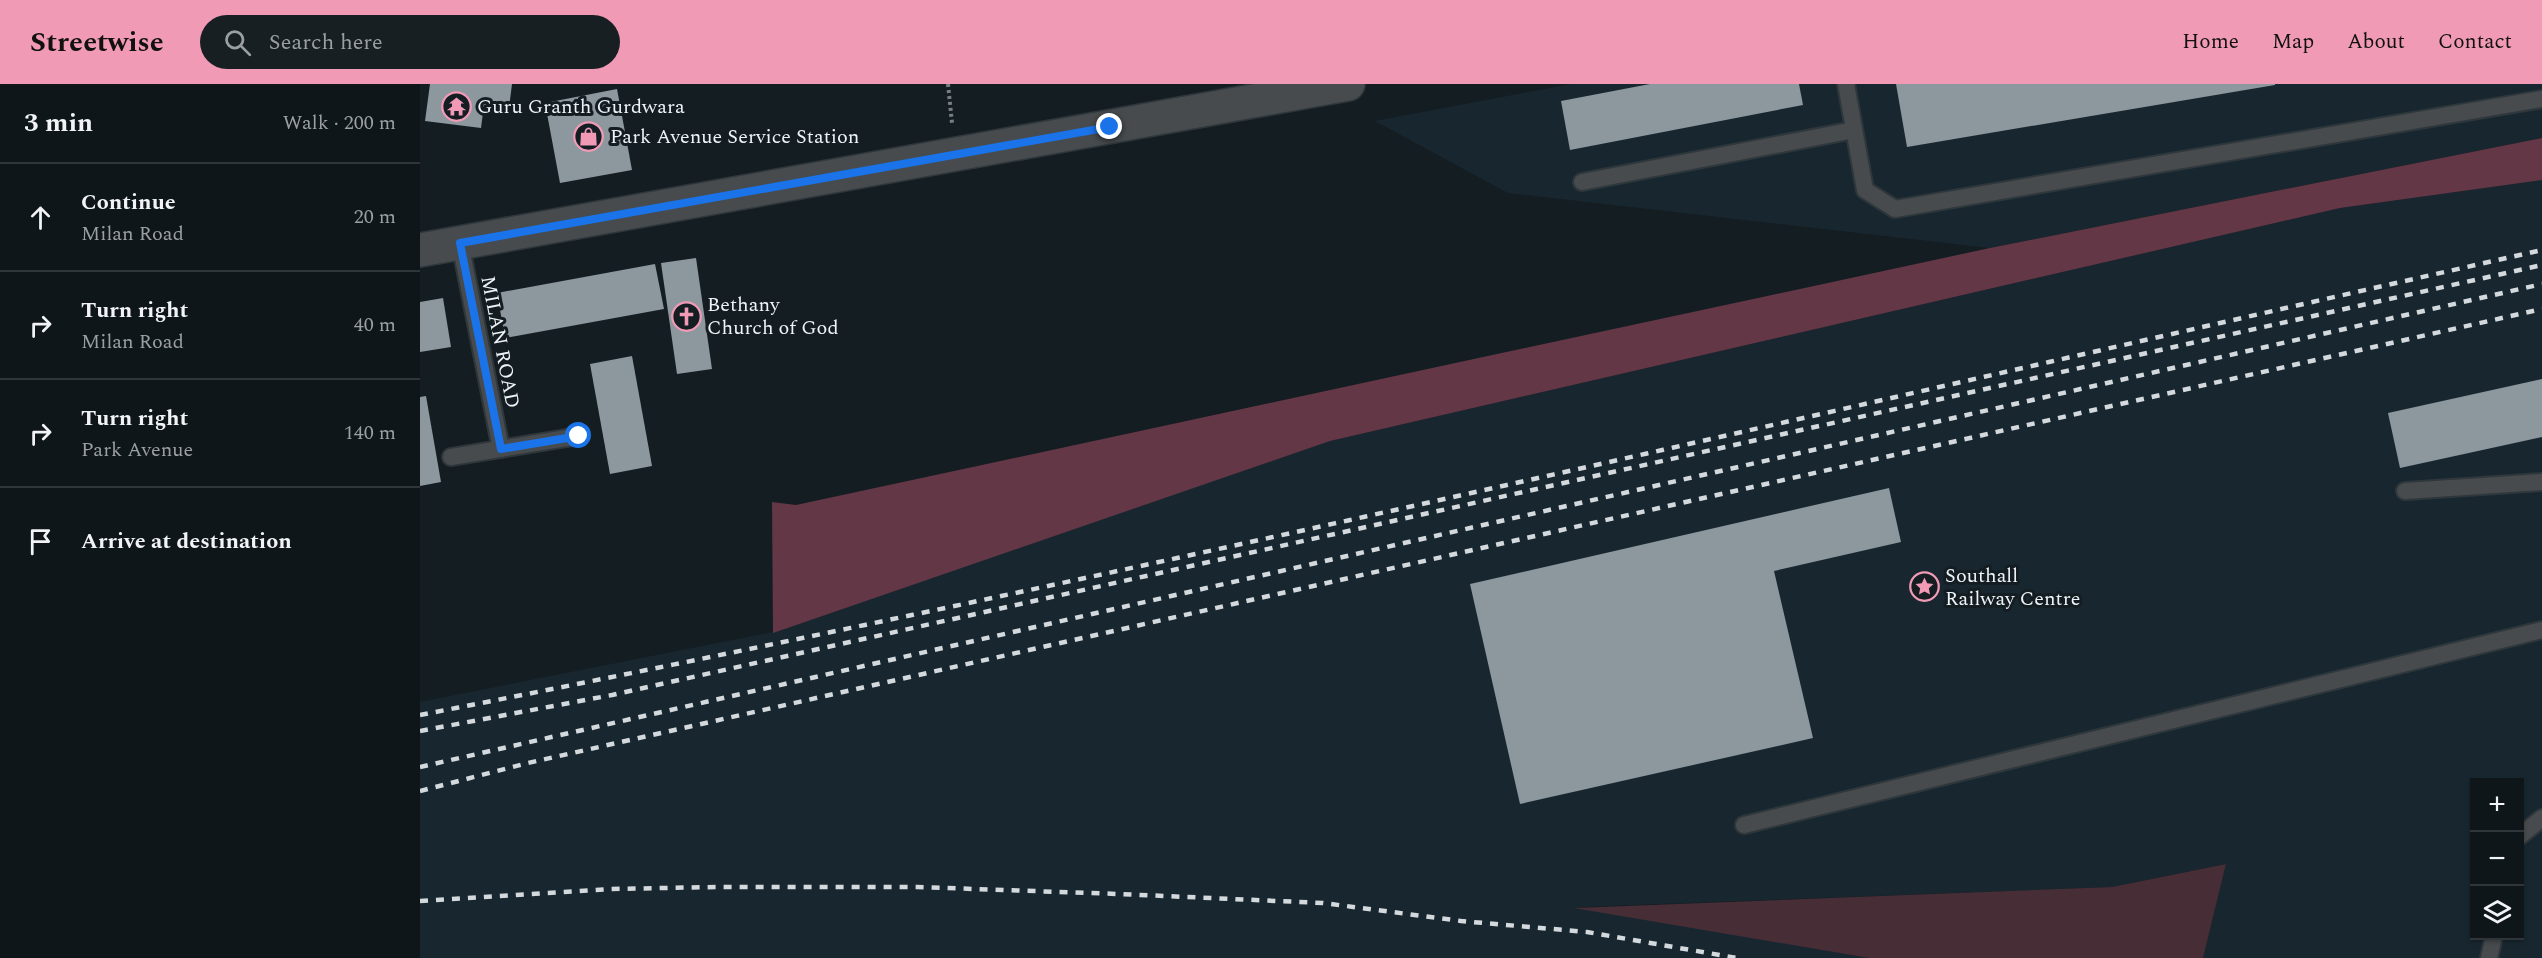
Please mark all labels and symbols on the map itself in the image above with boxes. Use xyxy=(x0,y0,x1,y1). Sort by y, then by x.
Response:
temple icon: Guru Granth Gurdwara xyxy=(440,90,472,122)
place label: Guru Granth Gurdwara xyxy=(477,92,685,122)
route end xyxy=(1096,113,1122,139)
shop icon: Park Avenue Service Station xyxy=(573,120,605,152)
place label: Park Avenue Service Station xyxy=(610,122,859,152)
street label: MILAN ROAD xyxy=(472,273,528,411)
place label: Bethany Church of God xyxy=(707,290,839,343)
church icon: Bethany Church of God xyxy=(670,300,702,332)
route start xyxy=(565,422,591,448)
place label: Southall Railway Centre xyxy=(1945,561,2080,614)
place icon: Southall Railway Centre xyxy=(1908,571,1940,603)

